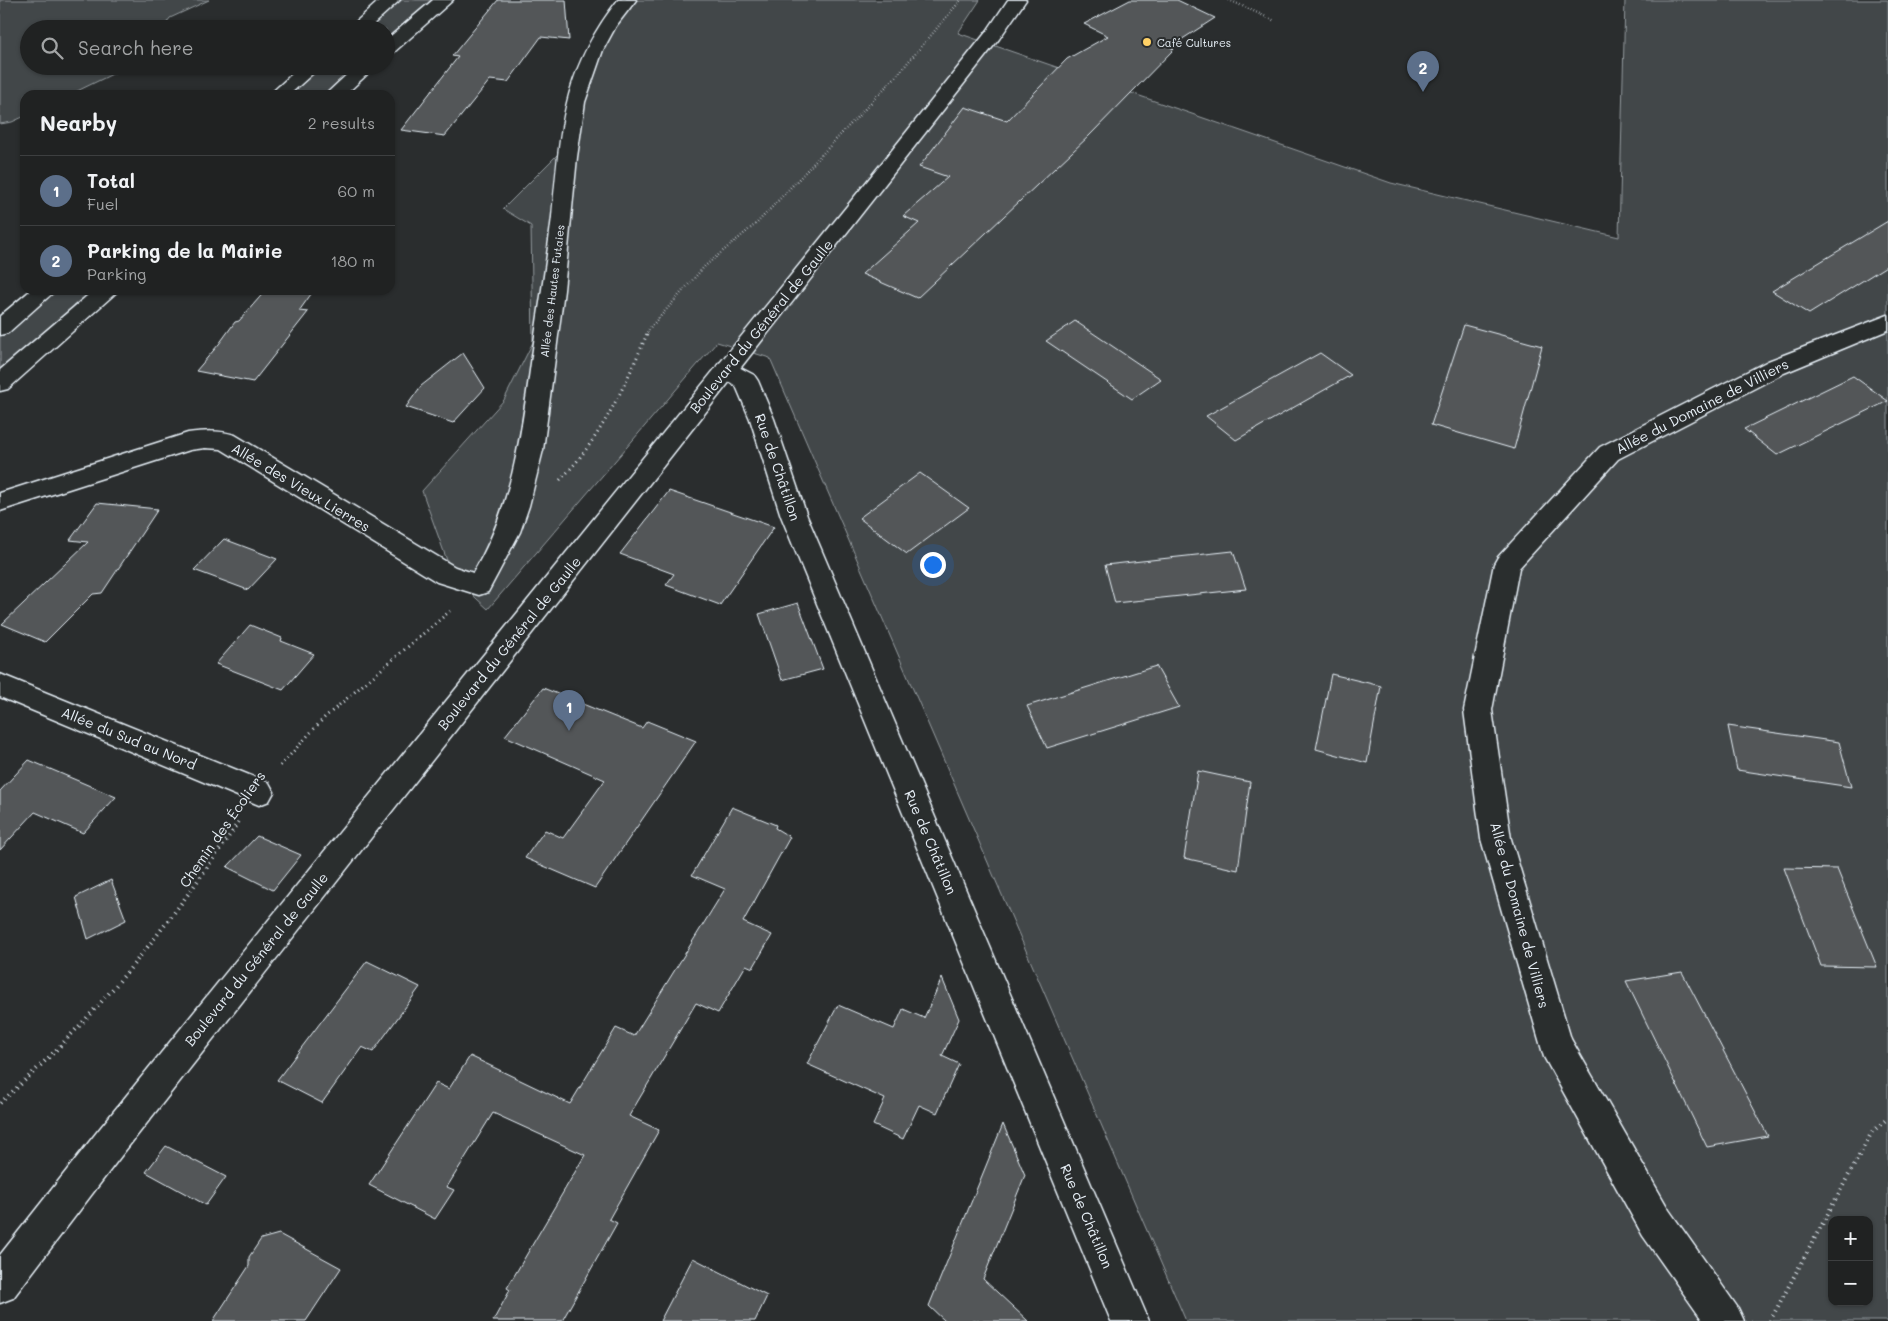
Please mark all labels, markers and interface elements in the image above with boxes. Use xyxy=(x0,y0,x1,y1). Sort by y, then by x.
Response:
search box xyxy=(20,20,395,75)
icon: search xyxy=(38,34,66,62)
text: Search here xyxy=(78,35,194,60)
place label: Café Cultures xyxy=(1157,35,1231,50)
marker: Café Cultures xyxy=(1141,36,1153,48)
pin: 2 xyxy=(1407,51,1439,92)
text: Nearby xyxy=(40,109,117,136)
text: 2 results xyxy=(308,112,375,133)
text: Total xyxy=(87,168,135,193)
text: 1 xyxy=(52,180,60,201)
text: 60 m xyxy=(338,180,375,201)
text: Fuel xyxy=(87,193,119,214)
street label: Allée des Hautes Futaies xyxy=(536,224,568,358)
street label: Boulevard du Général de Gaulle xyxy=(685,235,837,417)
text: Parking de la Mairie xyxy=(87,238,282,263)
text: 2 xyxy=(52,250,60,271)
text: 180 m xyxy=(330,250,375,271)
text: Parking xyxy=(87,263,146,284)
street label: Allée du Domaine de Villiers xyxy=(1612,354,1792,458)
street label: Rue de Châtillon xyxy=(751,411,805,523)
street label: Allée des Vieux Lierres xyxy=(228,438,374,536)
street label: Boulevard du Général de Gaulle xyxy=(433,552,585,734)
your location xyxy=(920,552,946,578)
pin: 1 xyxy=(553,690,585,731)
street label: Allée du Sud au Nord xyxy=(59,702,199,774)
street label: Chemin des Écoliers xyxy=(175,767,269,891)
street label: Rue de Châtillon xyxy=(900,787,962,897)
street label: Allée du Domaine de Villiers xyxy=(1486,820,1554,1010)
street label: Boulevard du Général de Gaulle xyxy=(180,868,332,1050)
street label: Rue de Châtillon xyxy=(1056,1161,1118,1271)
map controls xyxy=(1828,1216,1873,1306)
button: + xyxy=(1828,1216,1873,1261)
button: − xyxy=(1828,1261,1873,1306)

